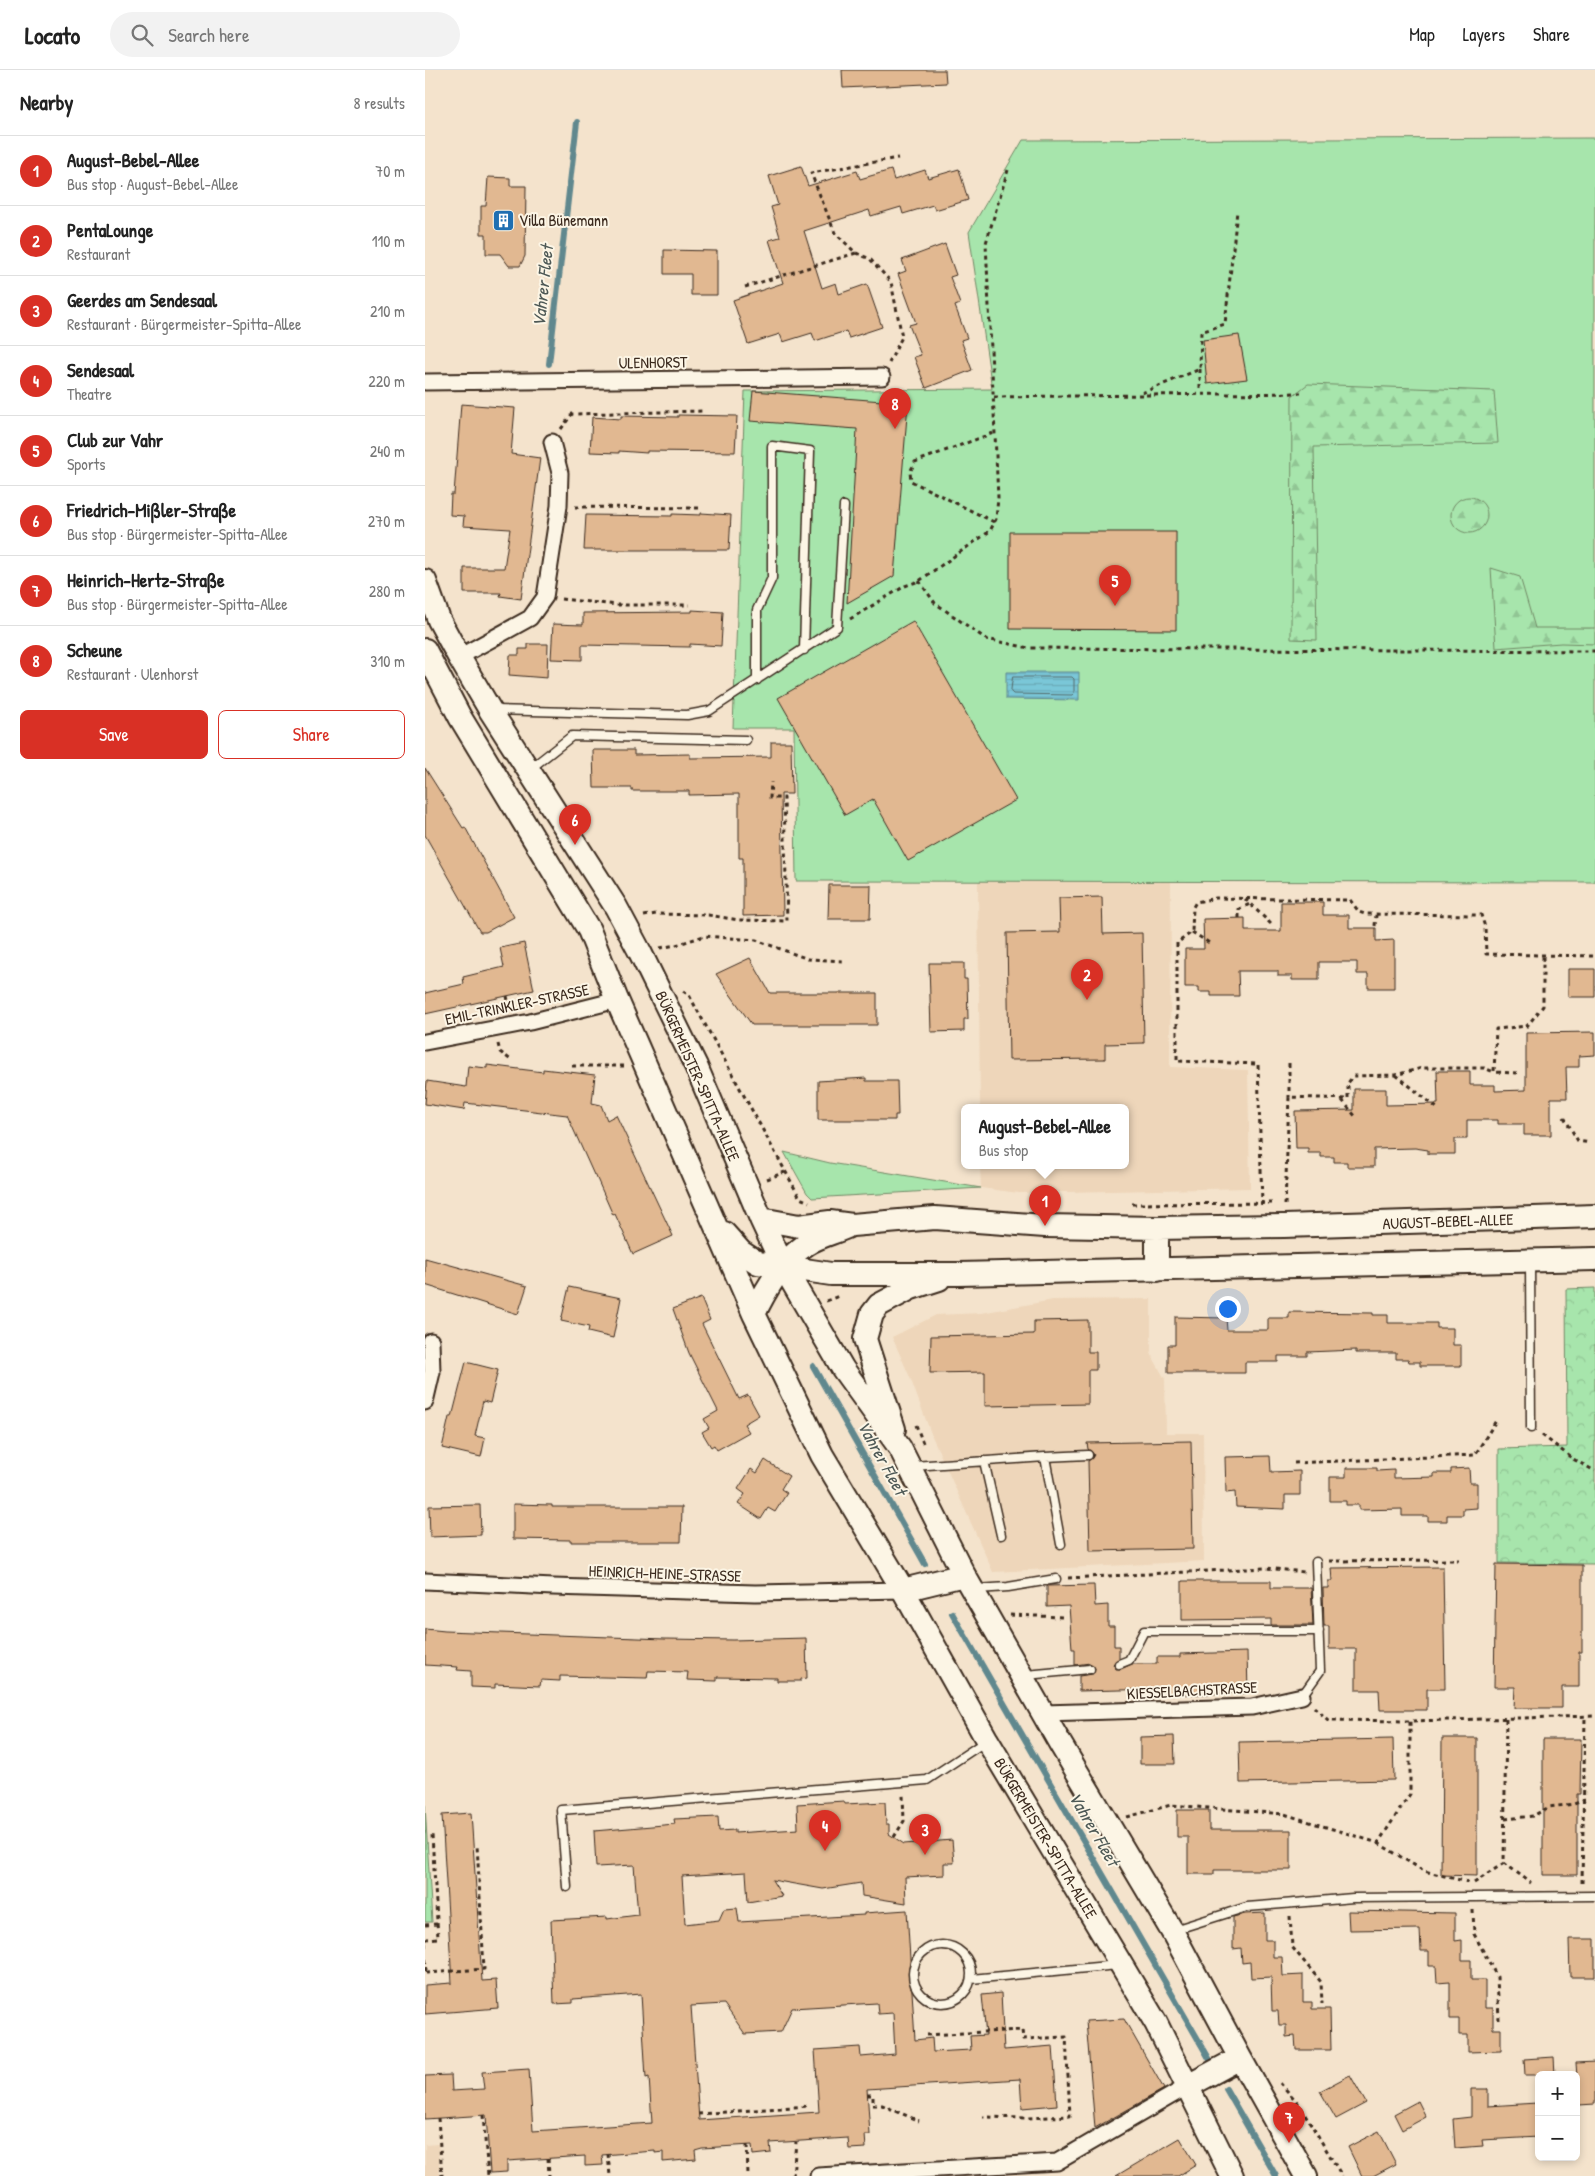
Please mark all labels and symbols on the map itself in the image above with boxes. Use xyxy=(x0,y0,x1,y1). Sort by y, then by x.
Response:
building icon: Villa Bünemann xyxy=(491,208,515,232)
place label: Villa Bünemann xyxy=(519,209,608,231)
water label: Vahrer Fleet xyxy=(526,241,560,328)
street label: ULENHORST xyxy=(618,350,688,374)
pin: 8 xyxy=(879,388,911,429)
pin: 5 xyxy=(1099,565,1131,606)
pin: 6 xyxy=(559,804,591,845)
pin: 2 xyxy=(1071,959,1103,1000)
street label: EMIL-TRINKLER-STRASSE xyxy=(443,978,591,1030)
street label: BÜRGERMEISTER-SPITTA-ALLEE xyxy=(651,987,745,1165)
pin: 1 xyxy=(1029,1185,1061,1226)
street label: AUGUST-BEBEL-ALLEE xyxy=(1382,1208,1514,1234)
your location xyxy=(1215,1296,1241,1322)
water label: Vahrer Fleet xyxy=(852,1416,915,1502)
street label: HEINRICH-HEINE-STRASSE xyxy=(588,1559,742,1587)
street label: KIESSELBACHSTRASSE xyxy=(1126,1676,1258,1704)
street label: BÜRGERMEISTER-SPITTA-ALLEE xyxy=(989,1753,1103,1923)
water label: Vahrer Fleet xyxy=(1063,1787,1127,1873)
pin: 4 xyxy=(809,1810,841,1851)
pin: 3 xyxy=(909,1814,941,1855)
pin: 7 xyxy=(1273,2102,1305,2143)

